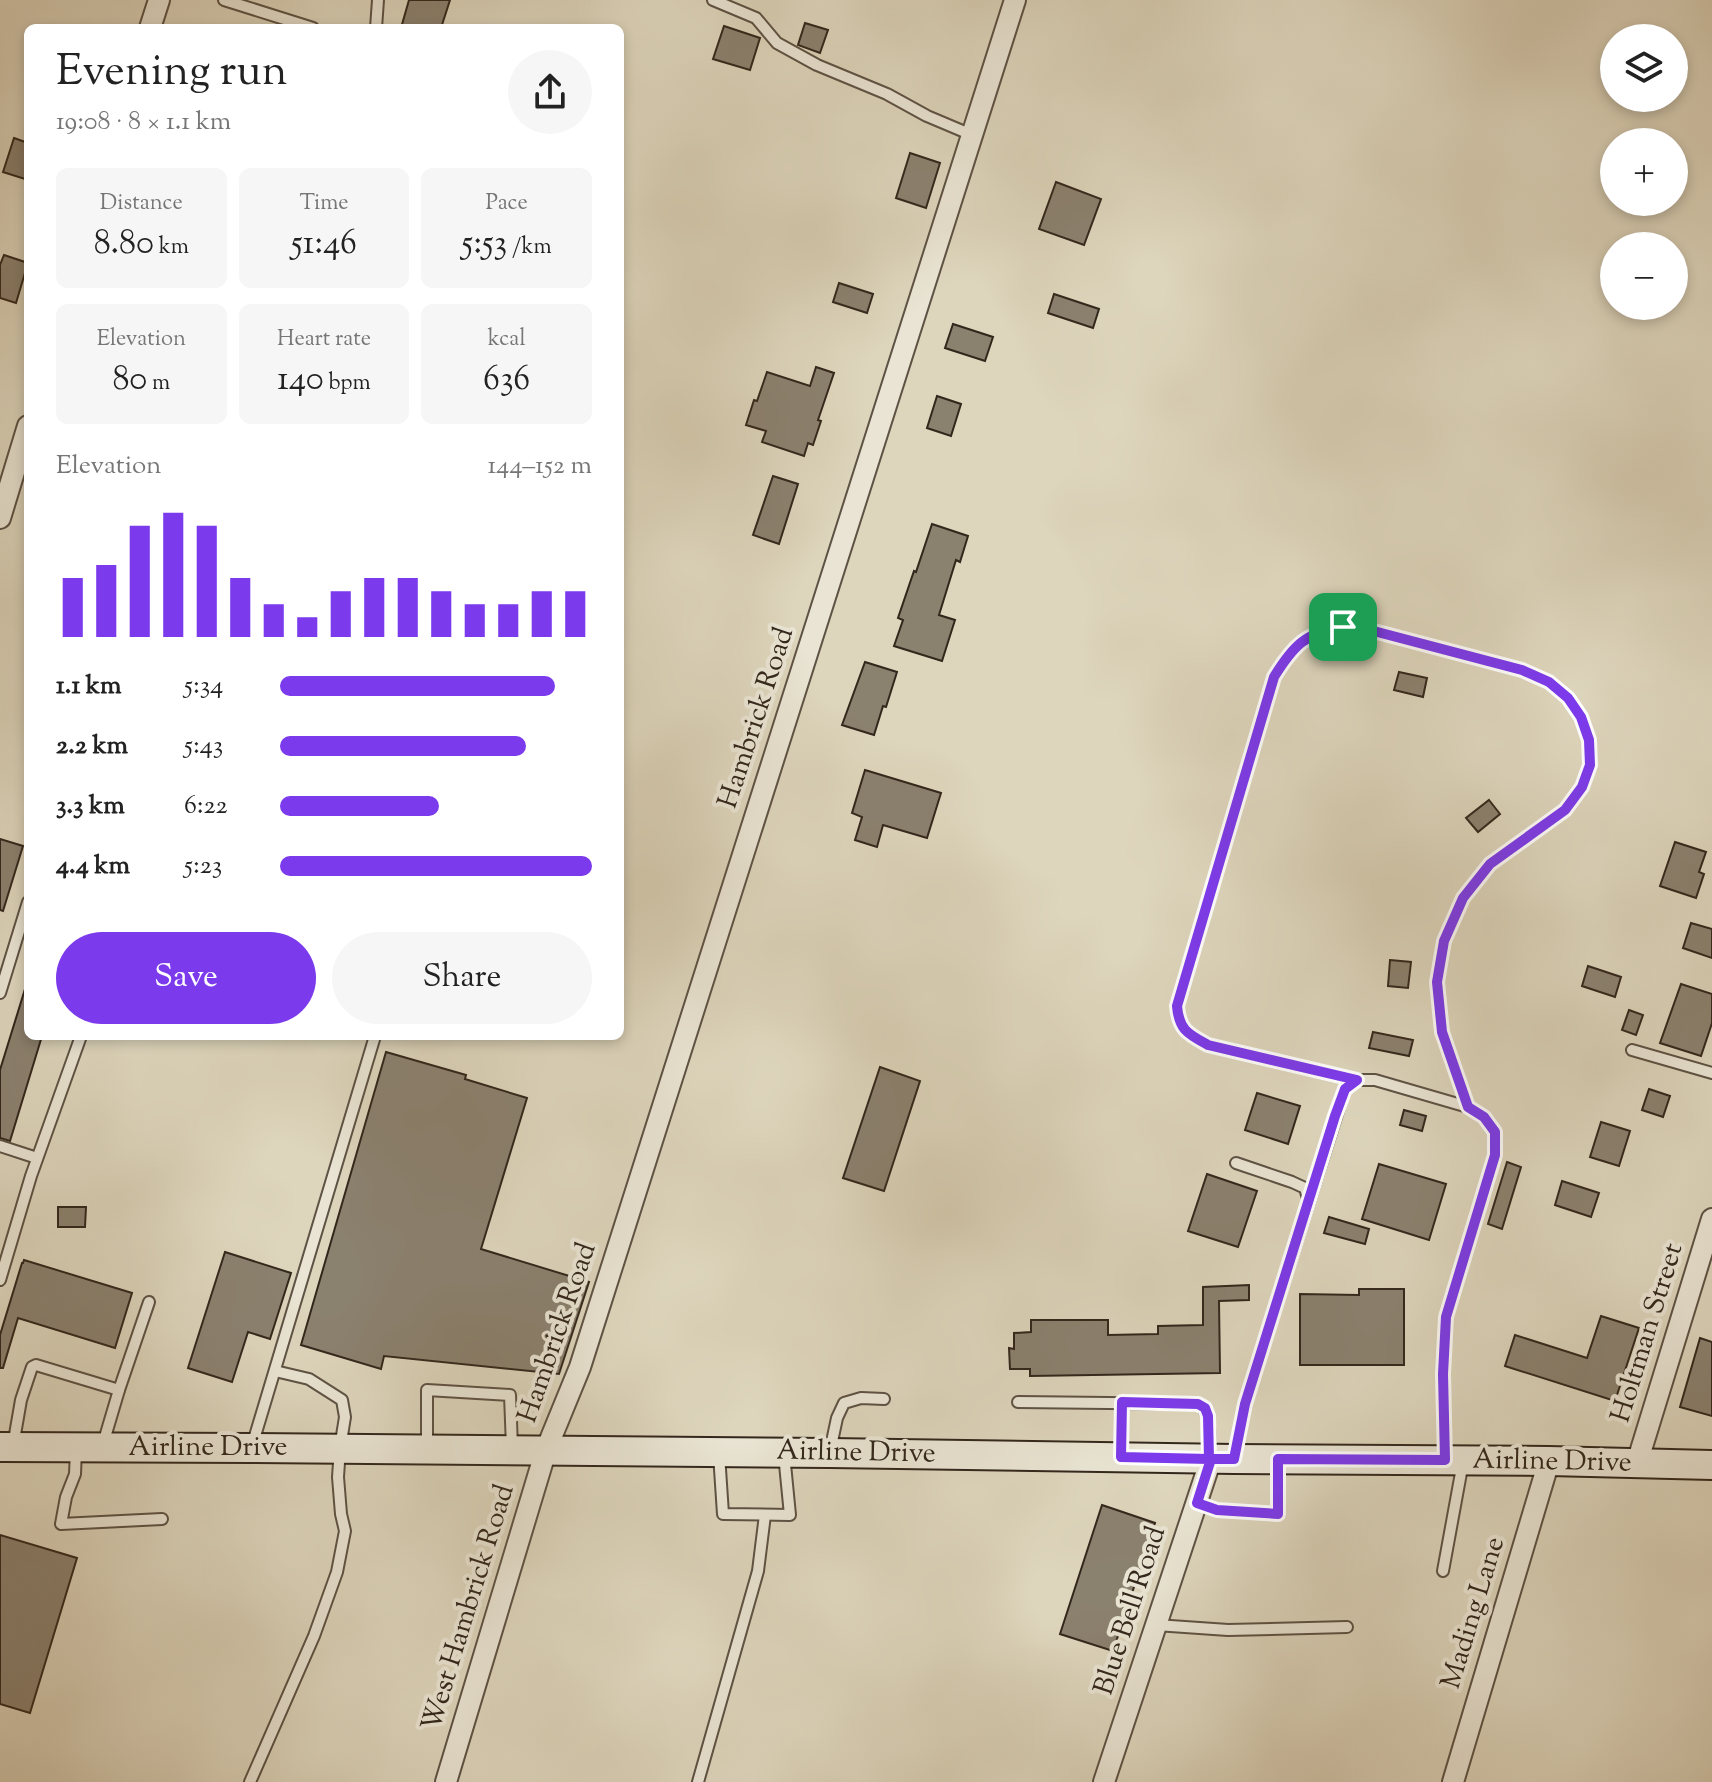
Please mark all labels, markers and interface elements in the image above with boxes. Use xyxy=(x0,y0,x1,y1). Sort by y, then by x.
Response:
map controls xyxy=(1600,24,1688,320)
button: layers xyxy=(1600,24,1688,112)
text: Evening run xyxy=(56,42,288,105)
button: share xyxy=(508,50,592,134)
text: 19:08 · 8 × 1.1 km xyxy=(56,104,231,141)
button: + xyxy=(1600,128,1688,216)
text: Distance xyxy=(100,188,183,220)
text: Time xyxy=(300,188,348,220)
text: Pace xyxy=(486,188,528,220)
text: 8.80 xyxy=(94,220,154,269)
text: 51:46 xyxy=(291,220,357,269)
text: 5:53 xyxy=(462,220,507,269)
text: km xyxy=(154,232,189,264)
text: /km xyxy=(507,232,552,264)
button: − xyxy=(1600,232,1688,320)
text: Elevation xyxy=(97,324,186,356)
text: Heart rate xyxy=(277,324,371,356)
text: kcal xyxy=(488,324,526,356)
text: 80 xyxy=(112,356,147,405)
text: 140 xyxy=(277,356,324,405)
text: 636 xyxy=(483,356,530,405)
text: m xyxy=(147,368,170,400)
text: bpm xyxy=(324,368,371,400)
text: Elevation xyxy=(56,448,161,485)
text: 144–152 m xyxy=(488,448,592,485)
pin xyxy=(1309,593,1377,661)
icon: arrive xyxy=(1321,605,1365,649)
street label: Hambrick Road xyxy=(709,622,805,814)
text: 1.1 km xyxy=(56,668,121,705)
text: 5:34 xyxy=(184,668,223,705)
text: 2.2 km xyxy=(56,728,128,765)
text: 5:43 xyxy=(184,728,223,765)
text: 3.3 km xyxy=(56,788,125,825)
text: 6:22 xyxy=(184,788,228,825)
text: 4.4 km xyxy=(56,848,130,885)
text: 5:23 xyxy=(184,848,222,885)
button: Save xyxy=(56,932,316,1024)
button: Share xyxy=(332,932,592,1024)
street label: Hambrick Road xyxy=(508,1237,608,1429)
street label: Holtman Street xyxy=(1602,1238,1694,1427)
street label: Airline Drive xyxy=(128,1428,288,1468)
street label: Airline Drive xyxy=(776,1432,936,1474)
street label: Airline Drive xyxy=(1472,1441,1632,1483)
street label: West Hambrick Road xyxy=(412,1479,526,1736)
street label: Blue Bell Road xyxy=(1085,1521,1177,1701)
street label: Mading Lane xyxy=(1432,1532,1516,1694)

